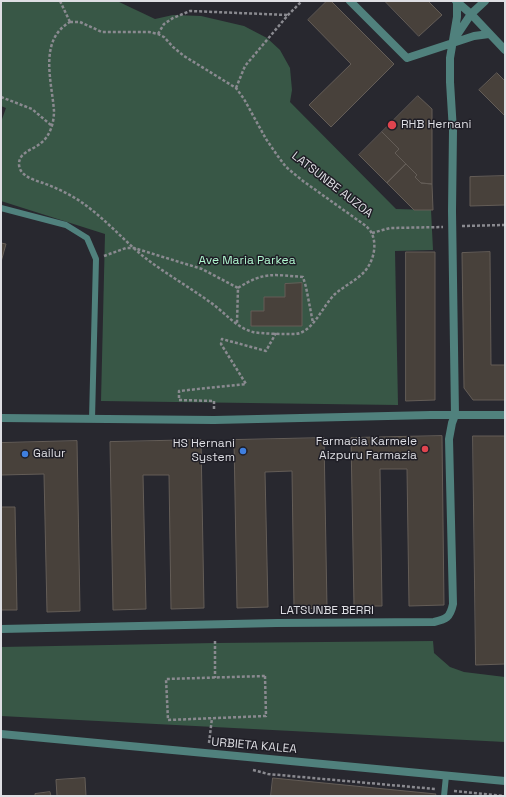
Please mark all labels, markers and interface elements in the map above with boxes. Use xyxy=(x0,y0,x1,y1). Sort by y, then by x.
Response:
place label: RHB Hernani xyxy=(401,118,472,132)
marker: RHB Hernani xyxy=(386,119,398,131)
street label: LATSUNBE AUZOA xyxy=(289,149,375,221)
park label: Ave Maria Parkea xyxy=(198,254,296,268)
place label: Farmacia Karmele Aizpuru Farmazia xyxy=(316,435,417,463)
place label: HS Hernani System xyxy=(173,437,235,465)
marker: Farmacia Karmele Aizpuru Farmazia xyxy=(420,444,430,454)
marker: HS Hernani System xyxy=(238,446,248,456)
place label: Gailur xyxy=(33,447,66,461)
marker: Gailur xyxy=(20,449,30,459)
street label: LATSUNBE BERRI xyxy=(280,604,374,618)
street label: URBIETA KALEA xyxy=(211,735,297,757)

